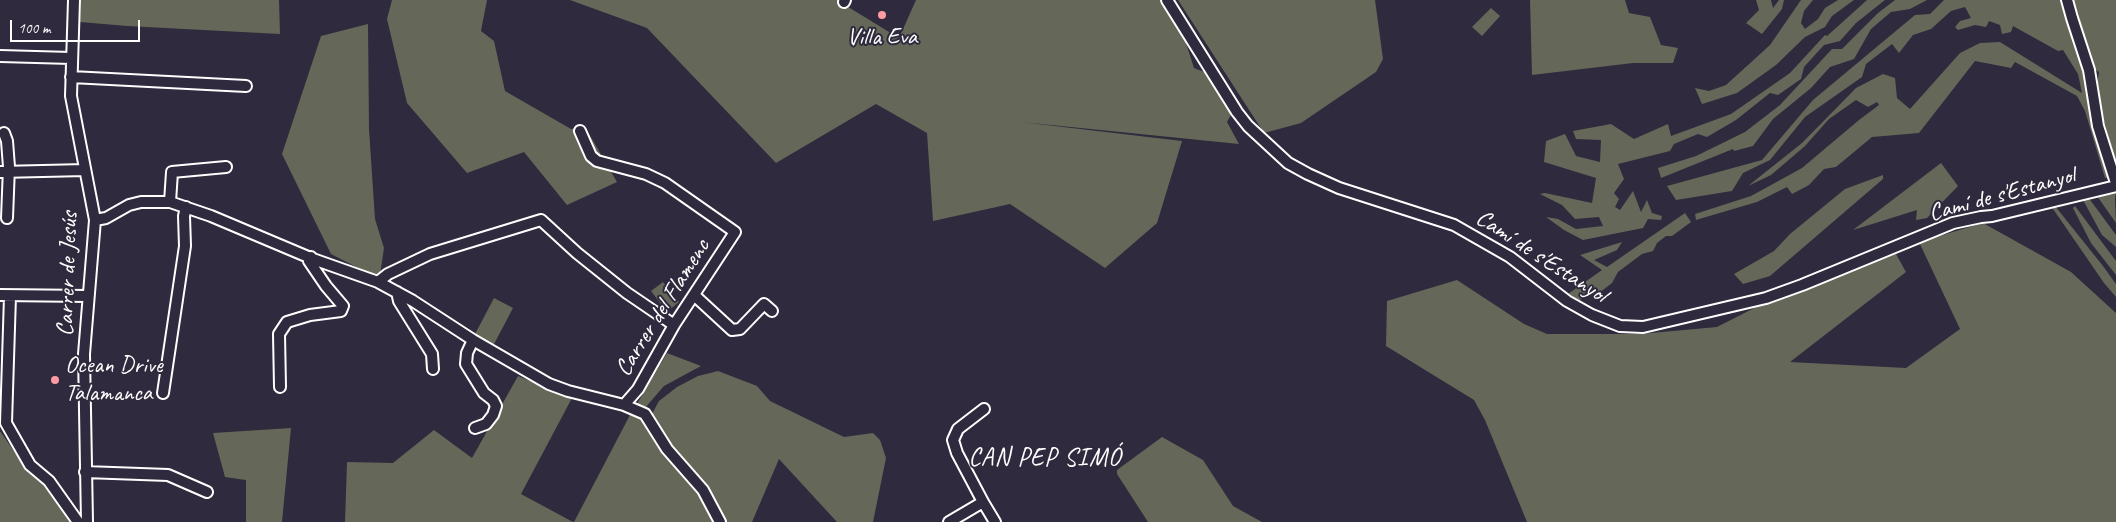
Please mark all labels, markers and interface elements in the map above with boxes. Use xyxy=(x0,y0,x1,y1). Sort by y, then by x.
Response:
marker: Villa Eva xyxy=(876,9,888,21)
scale bar xyxy=(12,10,142,42)
text: 100 m xyxy=(18,19,50,38)
place label: Villa Eva xyxy=(847,24,917,52)
street label: Camí de s'Estanyol xyxy=(1926,162,2078,228)
street label: Camí de s'Estanyol xyxy=(1470,204,1612,310)
street label: Carrer de Jesús xyxy=(51,211,85,337)
street label: Carrer del Flamenc xyxy=(609,234,717,382)
place label: Ocean Drive Talamanca xyxy=(65,352,163,408)
marker: Ocean Drive Talamanca xyxy=(49,374,61,386)
district label: CAN PEP SIMÓ xyxy=(968,443,1122,473)

